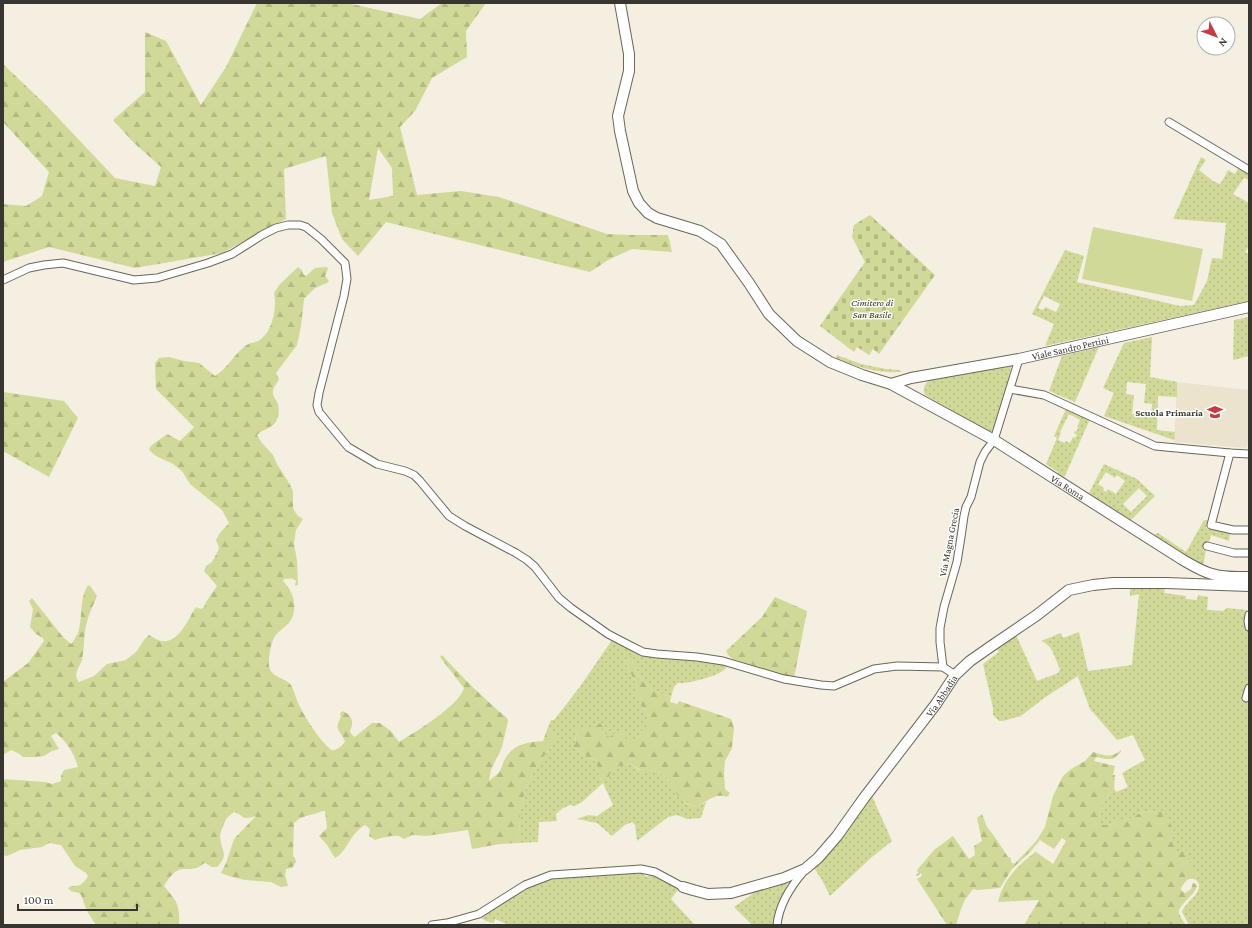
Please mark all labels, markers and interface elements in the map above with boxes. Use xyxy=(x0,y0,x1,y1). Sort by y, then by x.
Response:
north arrow xyxy=(1196,16,1236,56)
text: N xyxy=(1216,36,1230,50)
park label: Cimitero di San Basile xyxy=(851,297,893,320)
street label: Viale Sandro Pertini xyxy=(1031,333,1110,361)
school or university icon: Scuola Primaria xyxy=(1206,403,1224,421)
place label: Scuola Primaria xyxy=(1135,407,1203,418)
street label: Via Roma xyxy=(1049,472,1087,502)
street label: Via Magna Grecia xyxy=(937,506,961,577)
street label: Via Abbadia xyxy=(923,672,959,718)
scale bar xyxy=(18,886,137,912)
text: 100 m xyxy=(24,893,54,907)

